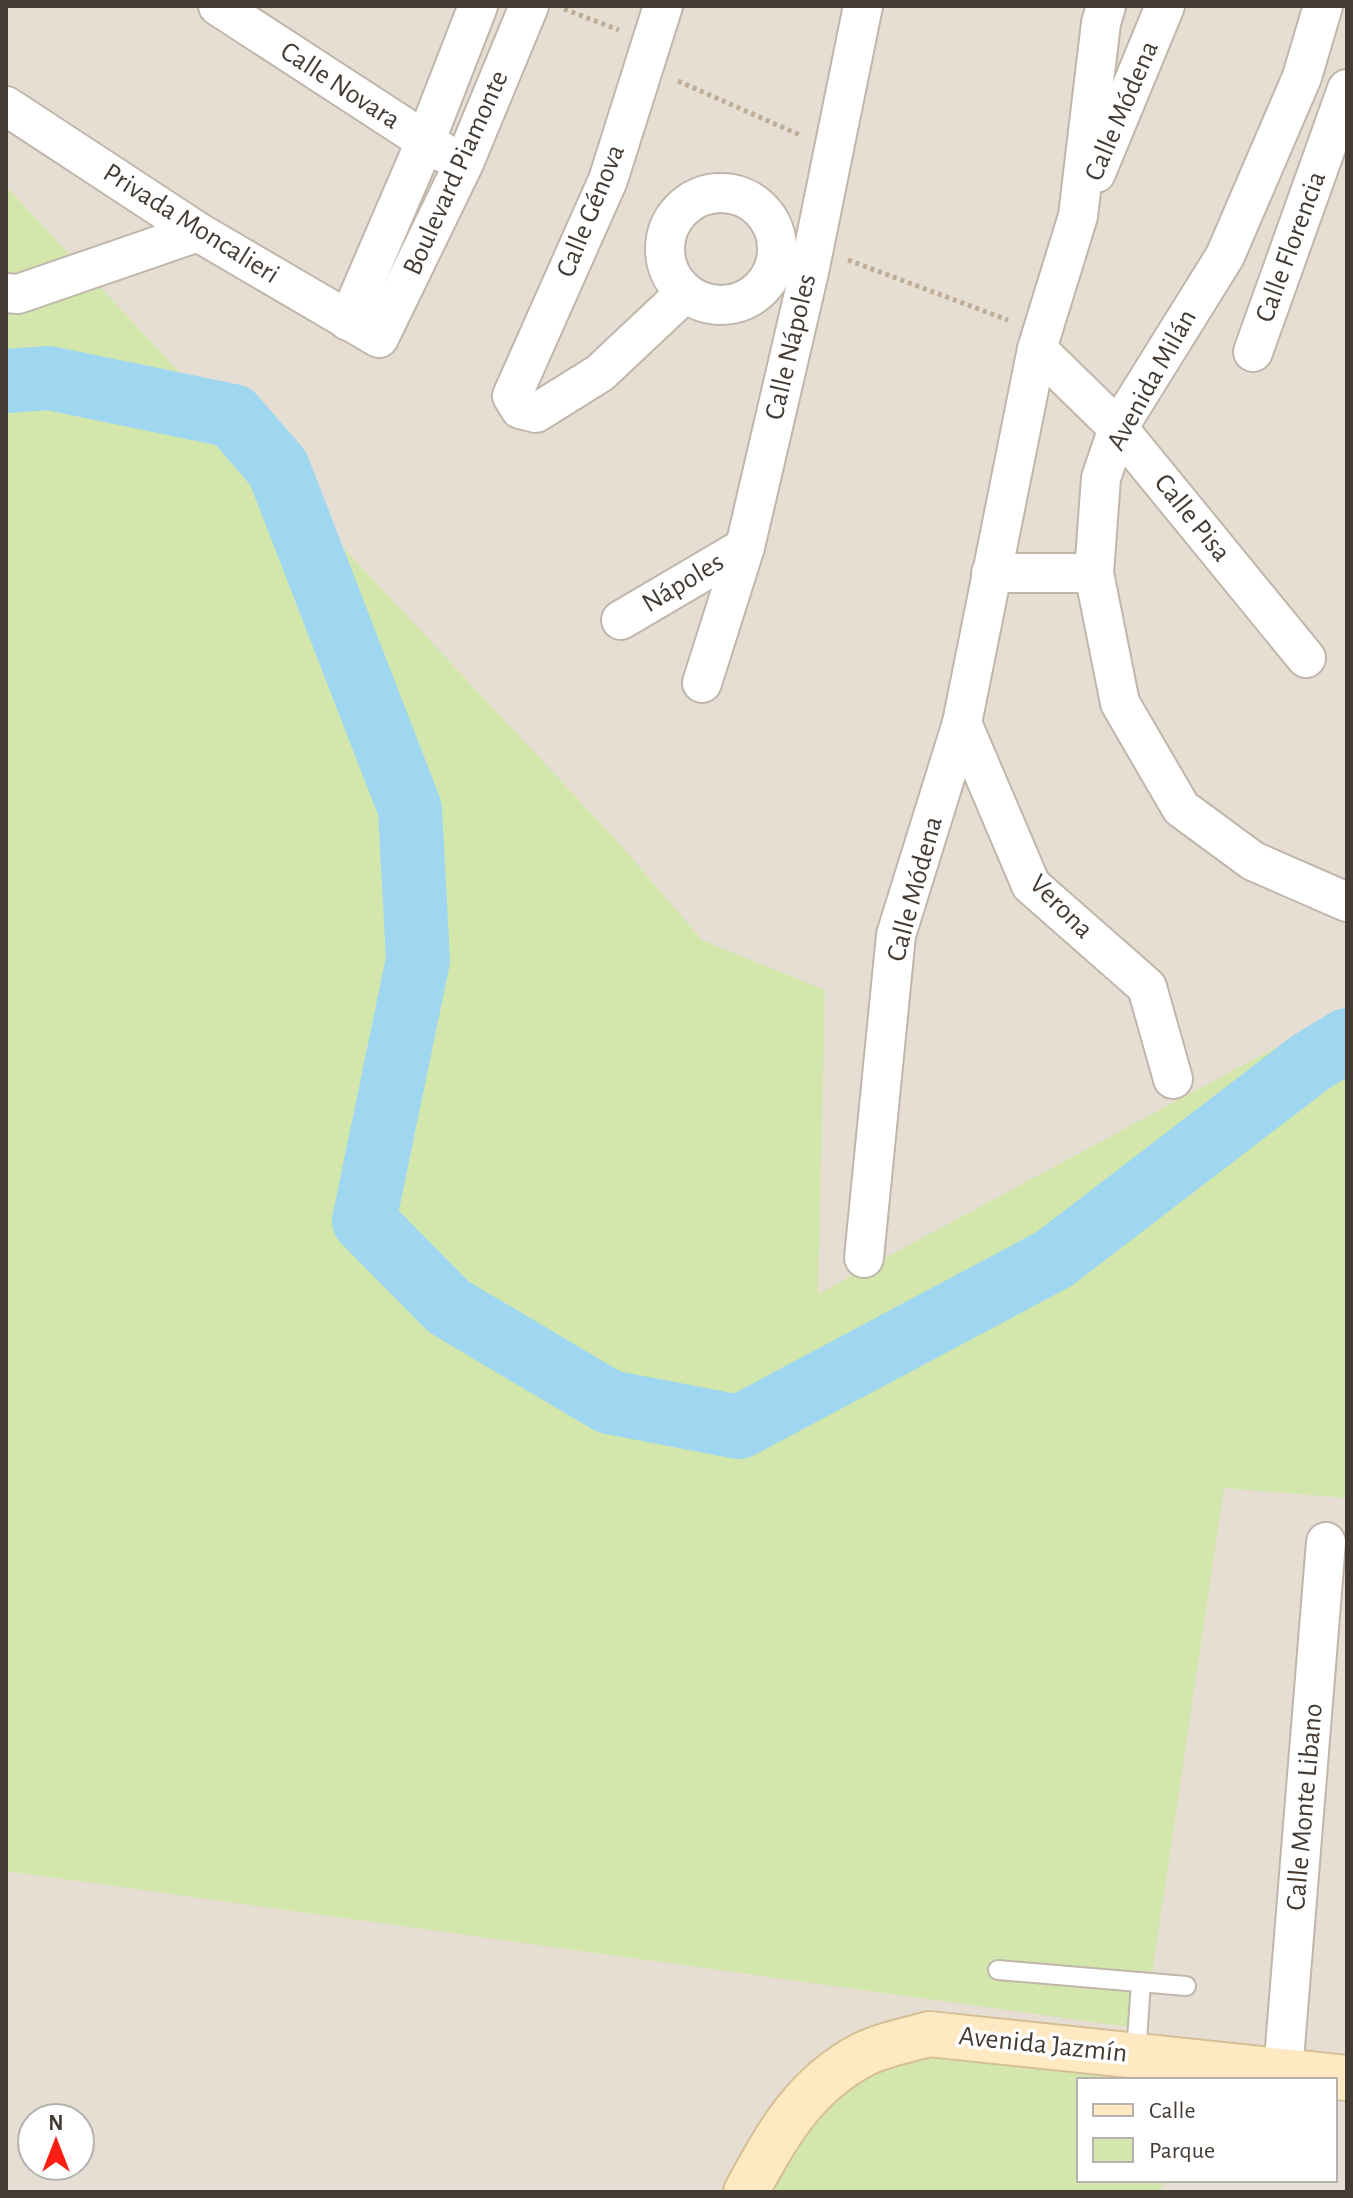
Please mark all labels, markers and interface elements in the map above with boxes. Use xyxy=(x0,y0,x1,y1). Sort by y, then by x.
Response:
street label: Calle Novara xyxy=(275,37,405,135)
street label: Calle Módena xyxy=(1080,37,1164,185)
street label: Boulevard Piamonte xyxy=(398,67,514,279)
street label: Calle Génova xyxy=(552,141,630,281)
street label: Privada Moncalieri xyxy=(98,159,284,289)
street label: Calle Florencia xyxy=(1251,168,1331,326)
street label: Calle Nápoles xyxy=(761,271,821,423)
street label: Avenida Milán xyxy=(1102,305,1202,455)
street label: Calle Pisa xyxy=(1149,469,1235,567)
street label: Nápoles xyxy=(637,548,729,618)
street label: Calle Módena xyxy=(882,813,948,965)
street label: Verona xyxy=(1024,870,1098,944)
street label: Calle Monte Libano xyxy=(1282,1702,1328,1912)
street label: Avenida Jazmín xyxy=(957,2022,1129,2068)
legend xyxy=(1077,2078,1337,2182)
text: Calle xyxy=(1149,2099,1196,2123)
north arrow xyxy=(16,2102,96,2182)
text: N xyxy=(48,2112,64,2134)
text: Parque xyxy=(1149,2139,1215,2163)

